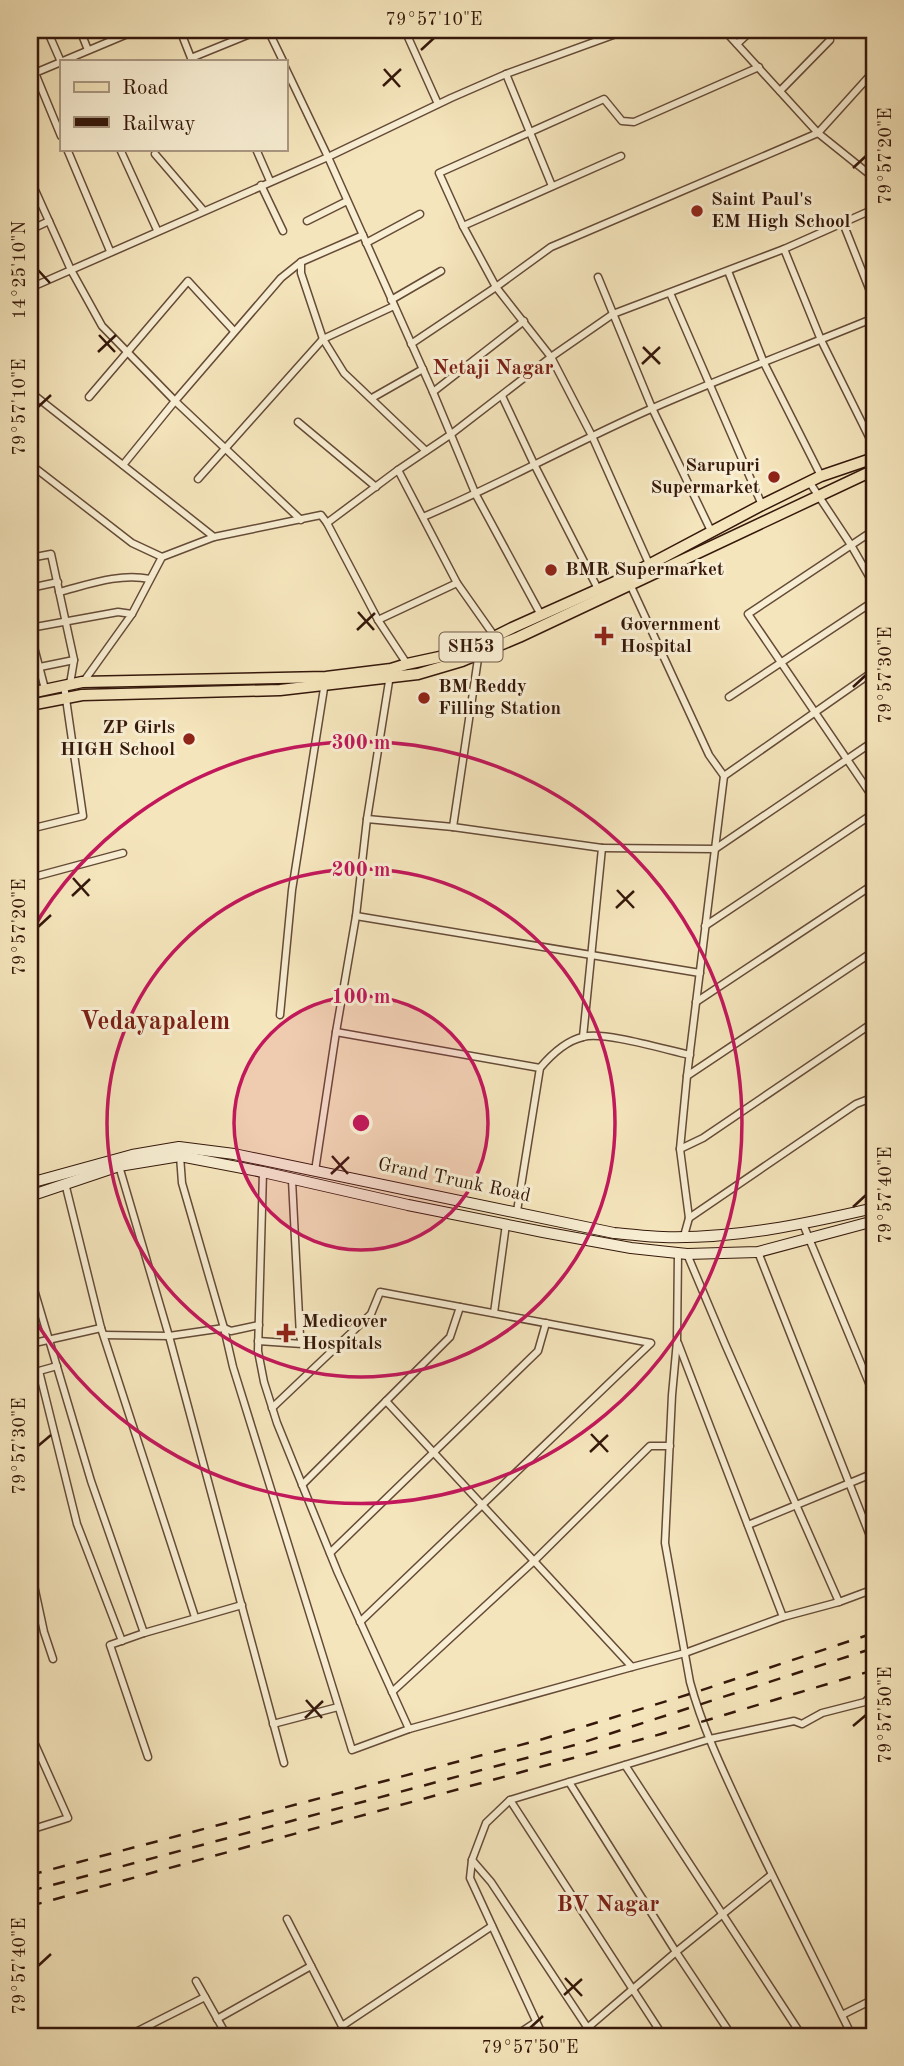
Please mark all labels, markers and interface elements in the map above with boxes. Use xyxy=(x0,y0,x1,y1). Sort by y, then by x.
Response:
text: 79°57'10"E xyxy=(386,11,482,29)
legend xyxy=(60,60,287,150)
text: Road xyxy=(122,78,169,99)
text: 79°57'20"E xyxy=(877,108,895,204)
text: Railway xyxy=(122,114,196,135)
place label: Saint Paul's EM High School xyxy=(711,191,851,232)
marker: Saint Paul's EM High School xyxy=(689,203,705,219)
text: 14°25'10"N xyxy=(11,221,29,319)
district label: Netaji Nagar xyxy=(432,358,554,379)
text: 79°57'10"E xyxy=(11,359,29,455)
place label: Sarupuri Supermarket xyxy=(651,457,760,498)
marker: Sarupuri Supermarket xyxy=(766,469,782,485)
place label: BMR Supermarket xyxy=(565,561,724,580)
marker: BMR Supermarket xyxy=(543,562,559,578)
place label: Government Hospital xyxy=(620,616,721,657)
marker: Government Hospital xyxy=(594,626,614,646)
text: 79°57'30"E xyxy=(877,627,895,723)
road number: SH53 xyxy=(440,632,503,662)
place label: BM Reddy Filling Station xyxy=(438,678,561,719)
marker: BM Reddy Filling Station xyxy=(416,690,432,706)
place label: ZP Girls HIGH School xyxy=(60,719,175,760)
marker: ZP Girls HIGH School xyxy=(181,731,197,747)
text: 300 m xyxy=(331,733,391,754)
text: 200 m xyxy=(331,860,391,881)
text: 79°57'20"E xyxy=(11,879,29,975)
text: 100 m xyxy=(331,987,391,1008)
district label: Vedayapalem xyxy=(80,1009,230,1035)
centre of rings xyxy=(349,1111,373,1135)
text: 79°57'40"E xyxy=(877,1147,895,1243)
street label: Grand Trunk Road xyxy=(376,1156,532,1206)
place label: Medicover Hospitals xyxy=(302,1313,387,1354)
marker: Medicover Hospitals xyxy=(276,1323,296,1343)
text: 79°57'30"E xyxy=(11,1398,29,1494)
text: 79°57'50"E xyxy=(877,1667,895,1763)
district label: BV Nagar xyxy=(557,1893,660,1916)
text: 79°57'40"E xyxy=(11,1918,29,2014)
text: 79°57'50"E xyxy=(482,2039,578,2057)

